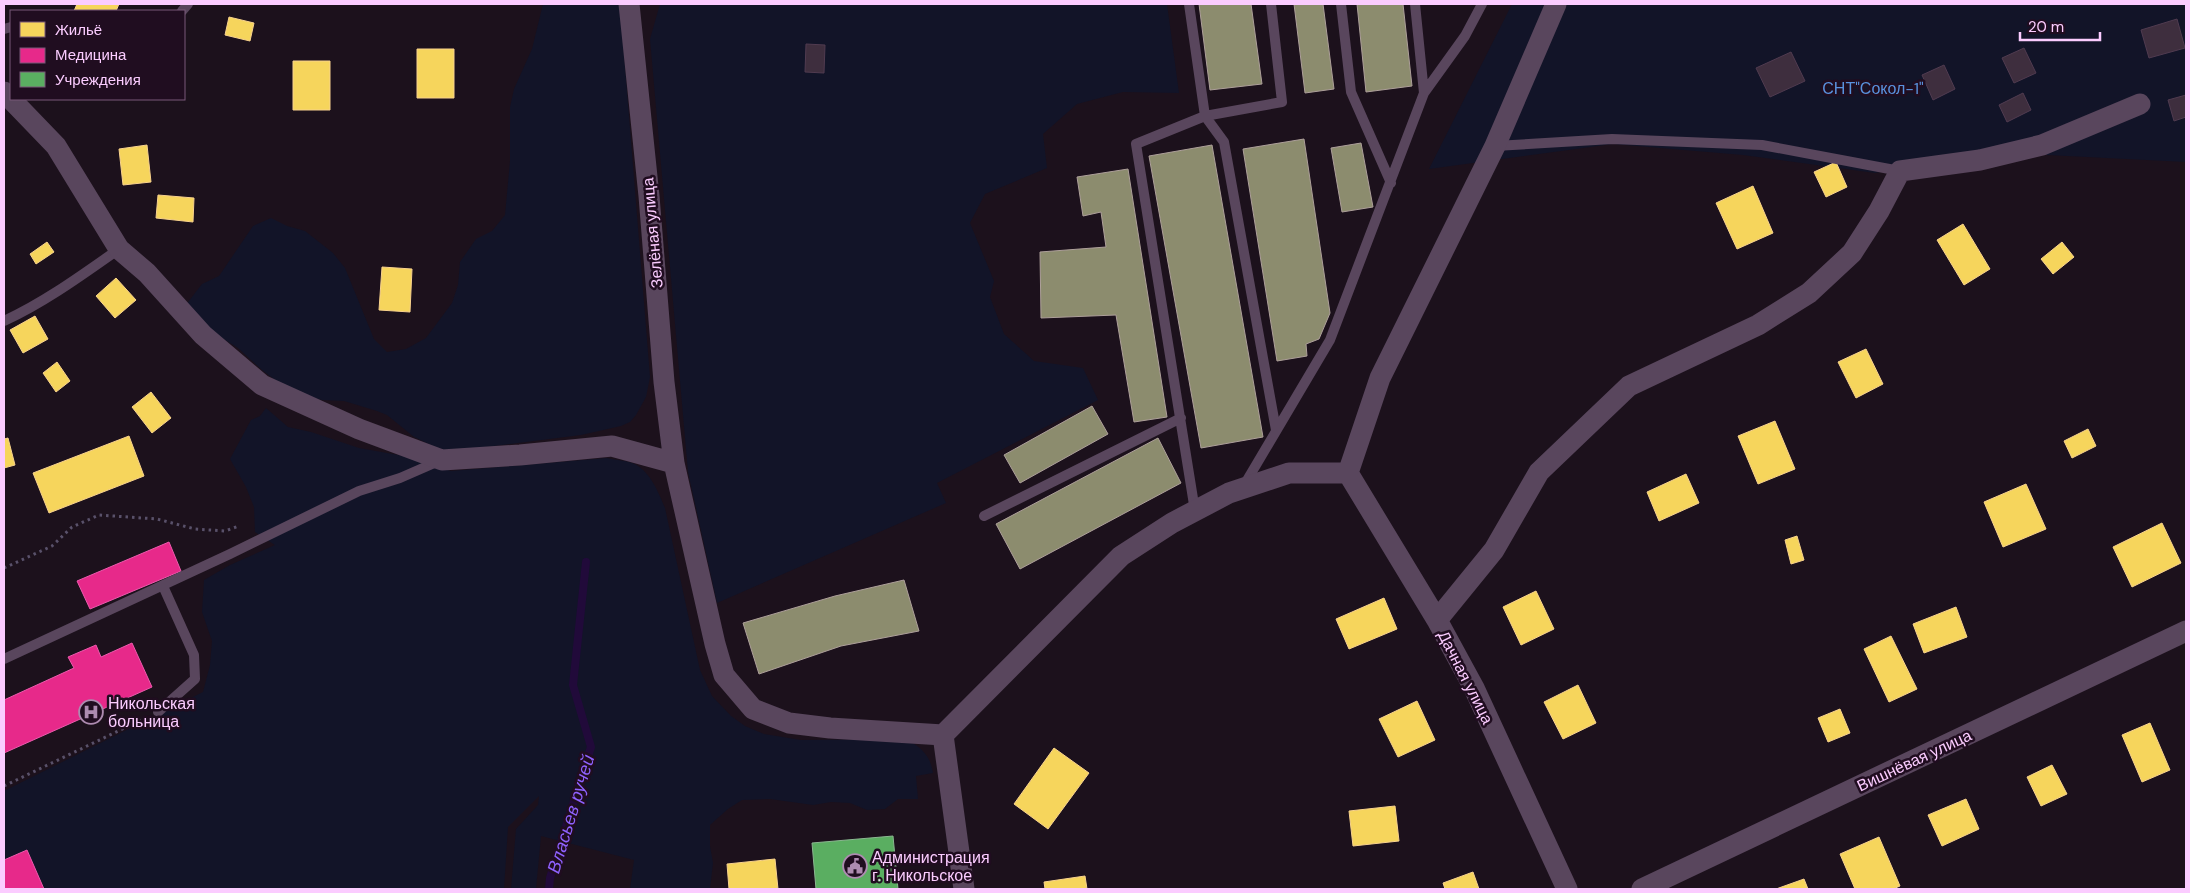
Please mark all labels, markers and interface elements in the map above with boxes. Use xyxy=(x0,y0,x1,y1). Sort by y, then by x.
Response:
legend xyxy=(10,10,185,100)
scale bar xyxy=(2020,10,2100,42)
text: 20 m xyxy=(2028,17,2064,37)
text: Жильё xyxy=(55,20,102,40)
text: Медицина xyxy=(55,45,127,65)
text: Учреждения xyxy=(55,70,141,90)
park label: СНТ"Сокол-1" xyxy=(1822,78,1924,99)
street label: Зелёная улица xyxy=(637,177,668,289)
street label: Дачная улица xyxy=(1433,627,1498,728)
place label: Никольская больница xyxy=(108,693,195,732)
hospital icon: Никольская больница xyxy=(78,699,104,725)
street label: Вишнёвая улица xyxy=(1853,725,1975,796)
water label: Власьев ручей xyxy=(542,752,600,876)
place label: Администрация г. Никольское xyxy=(872,847,990,886)
public building icon: Администрация г. Никольское xyxy=(842,853,868,879)

